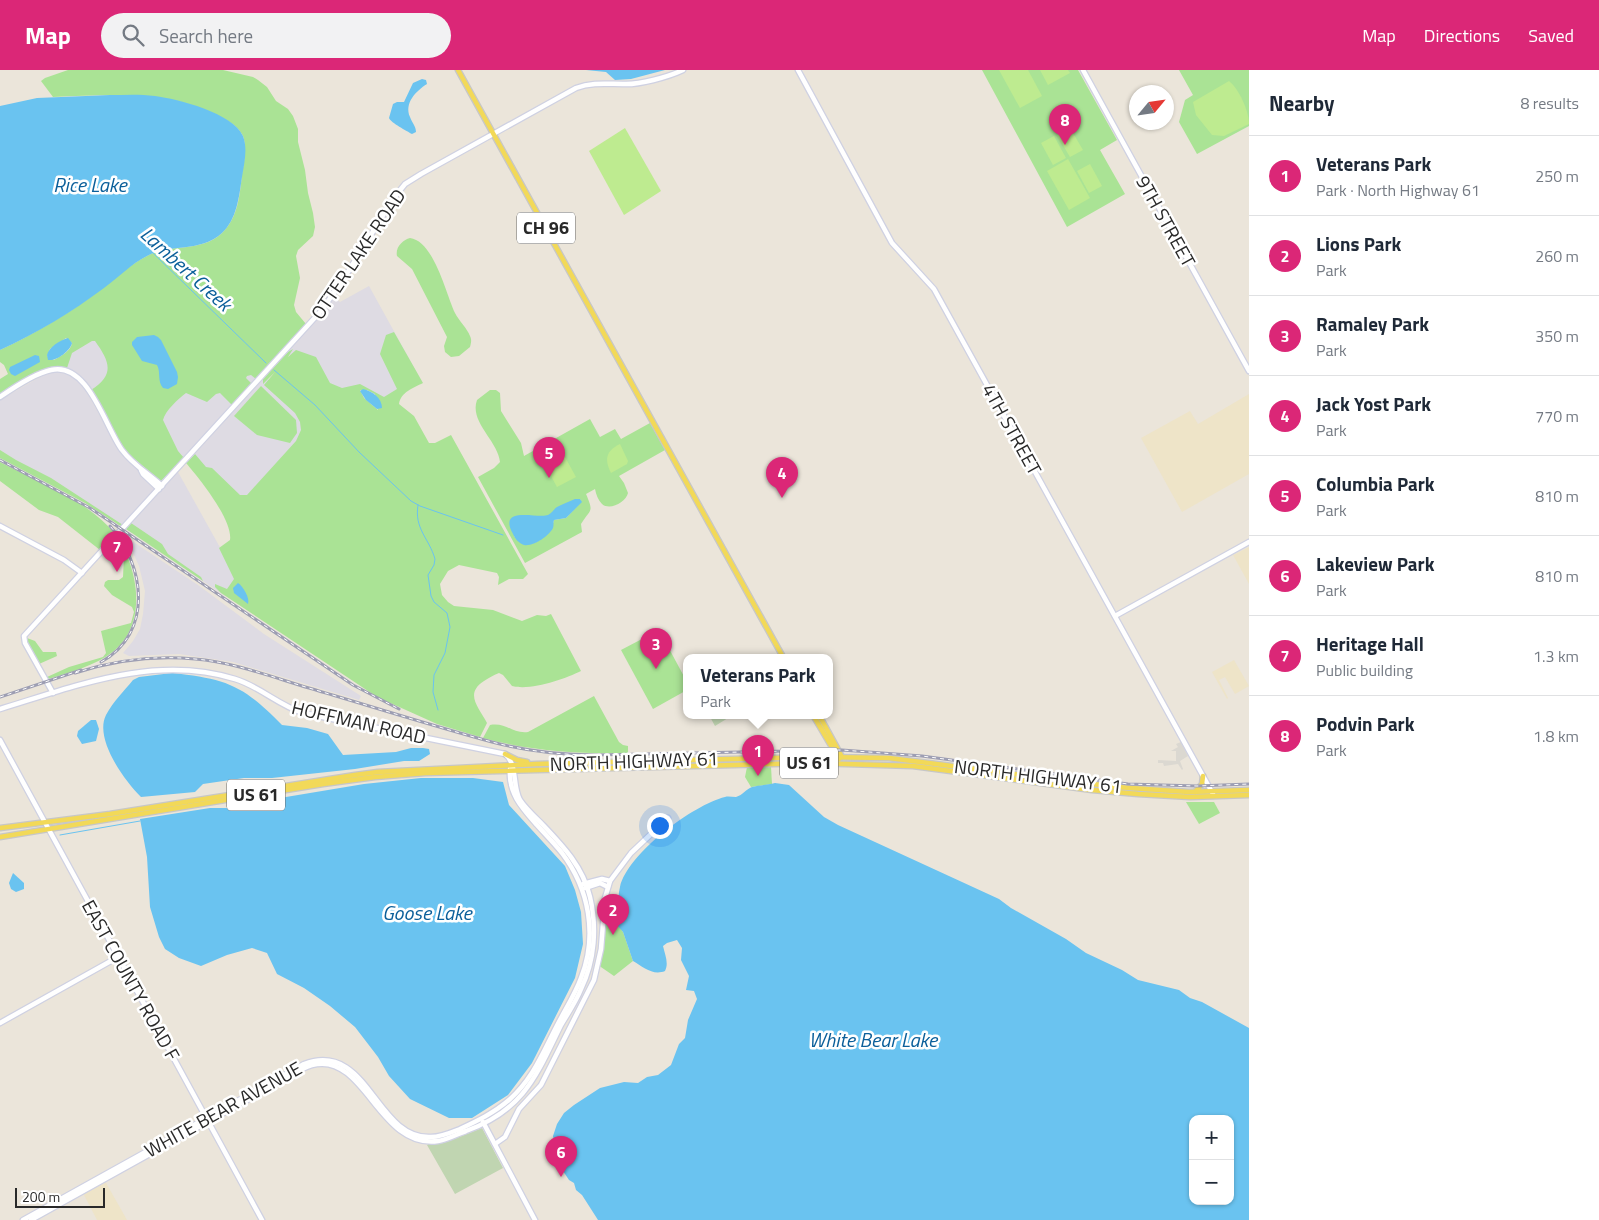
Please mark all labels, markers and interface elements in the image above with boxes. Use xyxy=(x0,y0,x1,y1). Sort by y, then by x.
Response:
search box xyxy=(101,13,451,58)
text: Map xyxy=(25,17,71,53)
icon: search xyxy=(119,21,147,49)
text: Search here xyxy=(159,21,253,50)
text: Map xyxy=(1362,22,1396,49)
text: Directions xyxy=(1424,22,1500,49)
text: Saved xyxy=(1528,22,1574,49)
north arrow xyxy=(1129,85,1174,130)
text: Nearby xyxy=(1269,87,1334,119)
text: 8 results xyxy=(1520,91,1579,115)
pin: 8 xyxy=(1049,104,1081,145)
text: Veterans Park xyxy=(1316,149,1431,178)
text: 1 xyxy=(1281,164,1289,188)
text: 250 m xyxy=(1535,164,1579,188)
water label: Rice Lake xyxy=(53,169,128,200)
street label: 9TH STREET xyxy=(1129,170,1204,272)
text: Park · North Highway 61 xyxy=(1316,178,1480,202)
street label: OTTER LAKE ROAD xyxy=(303,183,412,325)
road number: CH 96 xyxy=(517,212,575,244)
water label: Lambert Creek xyxy=(134,219,241,320)
text: Lions Park xyxy=(1316,229,1401,258)
text: 2 xyxy=(1281,244,1289,268)
text: 260 m xyxy=(1535,244,1579,268)
text: Park xyxy=(1316,258,1347,282)
text: Ramaley Park xyxy=(1316,309,1429,338)
text: 3 xyxy=(1281,324,1289,348)
text: 350 m xyxy=(1535,324,1579,348)
text: Park xyxy=(1316,338,1347,362)
street label: 4TH STREET xyxy=(975,378,1050,480)
text: Jack Yost Park xyxy=(1316,389,1431,418)
text: 4 xyxy=(1281,404,1289,428)
text: 770 m xyxy=(1535,404,1579,428)
text: Park xyxy=(1316,418,1347,442)
pin: 5 xyxy=(533,437,565,478)
pin: 4 xyxy=(766,457,798,498)
text: Columbia Park xyxy=(1316,469,1435,498)
text: 5 xyxy=(1281,484,1289,508)
text: 810 m xyxy=(1535,484,1579,508)
text: Park xyxy=(1316,498,1347,522)
pin: 7 xyxy=(101,531,133,572)
text: Lakeview Park xyxy=(1316,549,1434,578)
text: 6 xyxy=(1281,564,1289,588)
text: 810 m xyxy=(1535,564,1579,588)
text: Park xyxy=(1316,578,1347,602)
pin: 3 xyxy=(640,628,672,669)
text: Heritage Hall xyxy=(1316,629,1424,658)
text: 7 xyxy=(1281,644,1289,668)
text: 1.3 km xyxy=(1533,644,1579,668)
popup xyxy=(683,654,833,719)
text: Public building xyxy=(1316,658,1413,682)
text: Veterans Park xyxy=(700,660,816,689)
text: Park xyxy=(700,689,731,713)
street label: HOFFMAN ROAD xyxy=(289,692,429,751)
text: Podvin Park xyxy=(1316,709,1414,738)
text: 8 xyxy=(1281,724,1289,748)
text: 1.8 km xyxy=(1533,724,1579,748)
pin: 1 xyxy=(742,735,774,776)
text: Park xyxy=(1316,738,1347,762)
street label: NORTH HIGHWAY 61 xyxy=(549,743,719,778)
road number: US 61 xyxy=(780,748,838,778)
street label: NORTH HIGHWAY 61 xyxy=(953,751,1123,800)
road number: US 61 xyxy=(227,780,285,810)
your location xyxy=(647,813,673,839)
street label: EAST COUNTY ROAD F xyxy=(75,894,188,1066)
pin: 2 xyxy=(597,894,629,935)
water label: Goose Lake xyxy=(382,897,474,928)
water label: White Bear Lake xyxy=(809,1024,939,1055)
street label: WHITE BEAR AVENUE xyxy=(139,1053,307,1164)
map controls xyxy=(1189,1115,1234,1205)
button: + xyxy=(1189,1115,1234,1160)
pin: 6 xyxy=(545,1136,577,1177)
button: − xyxy=(1189,1160,1234,1205)
scale bar xyxy=(15,1185,105,1208)
text: 200 m xyxy=(22,1186,60,1207)

